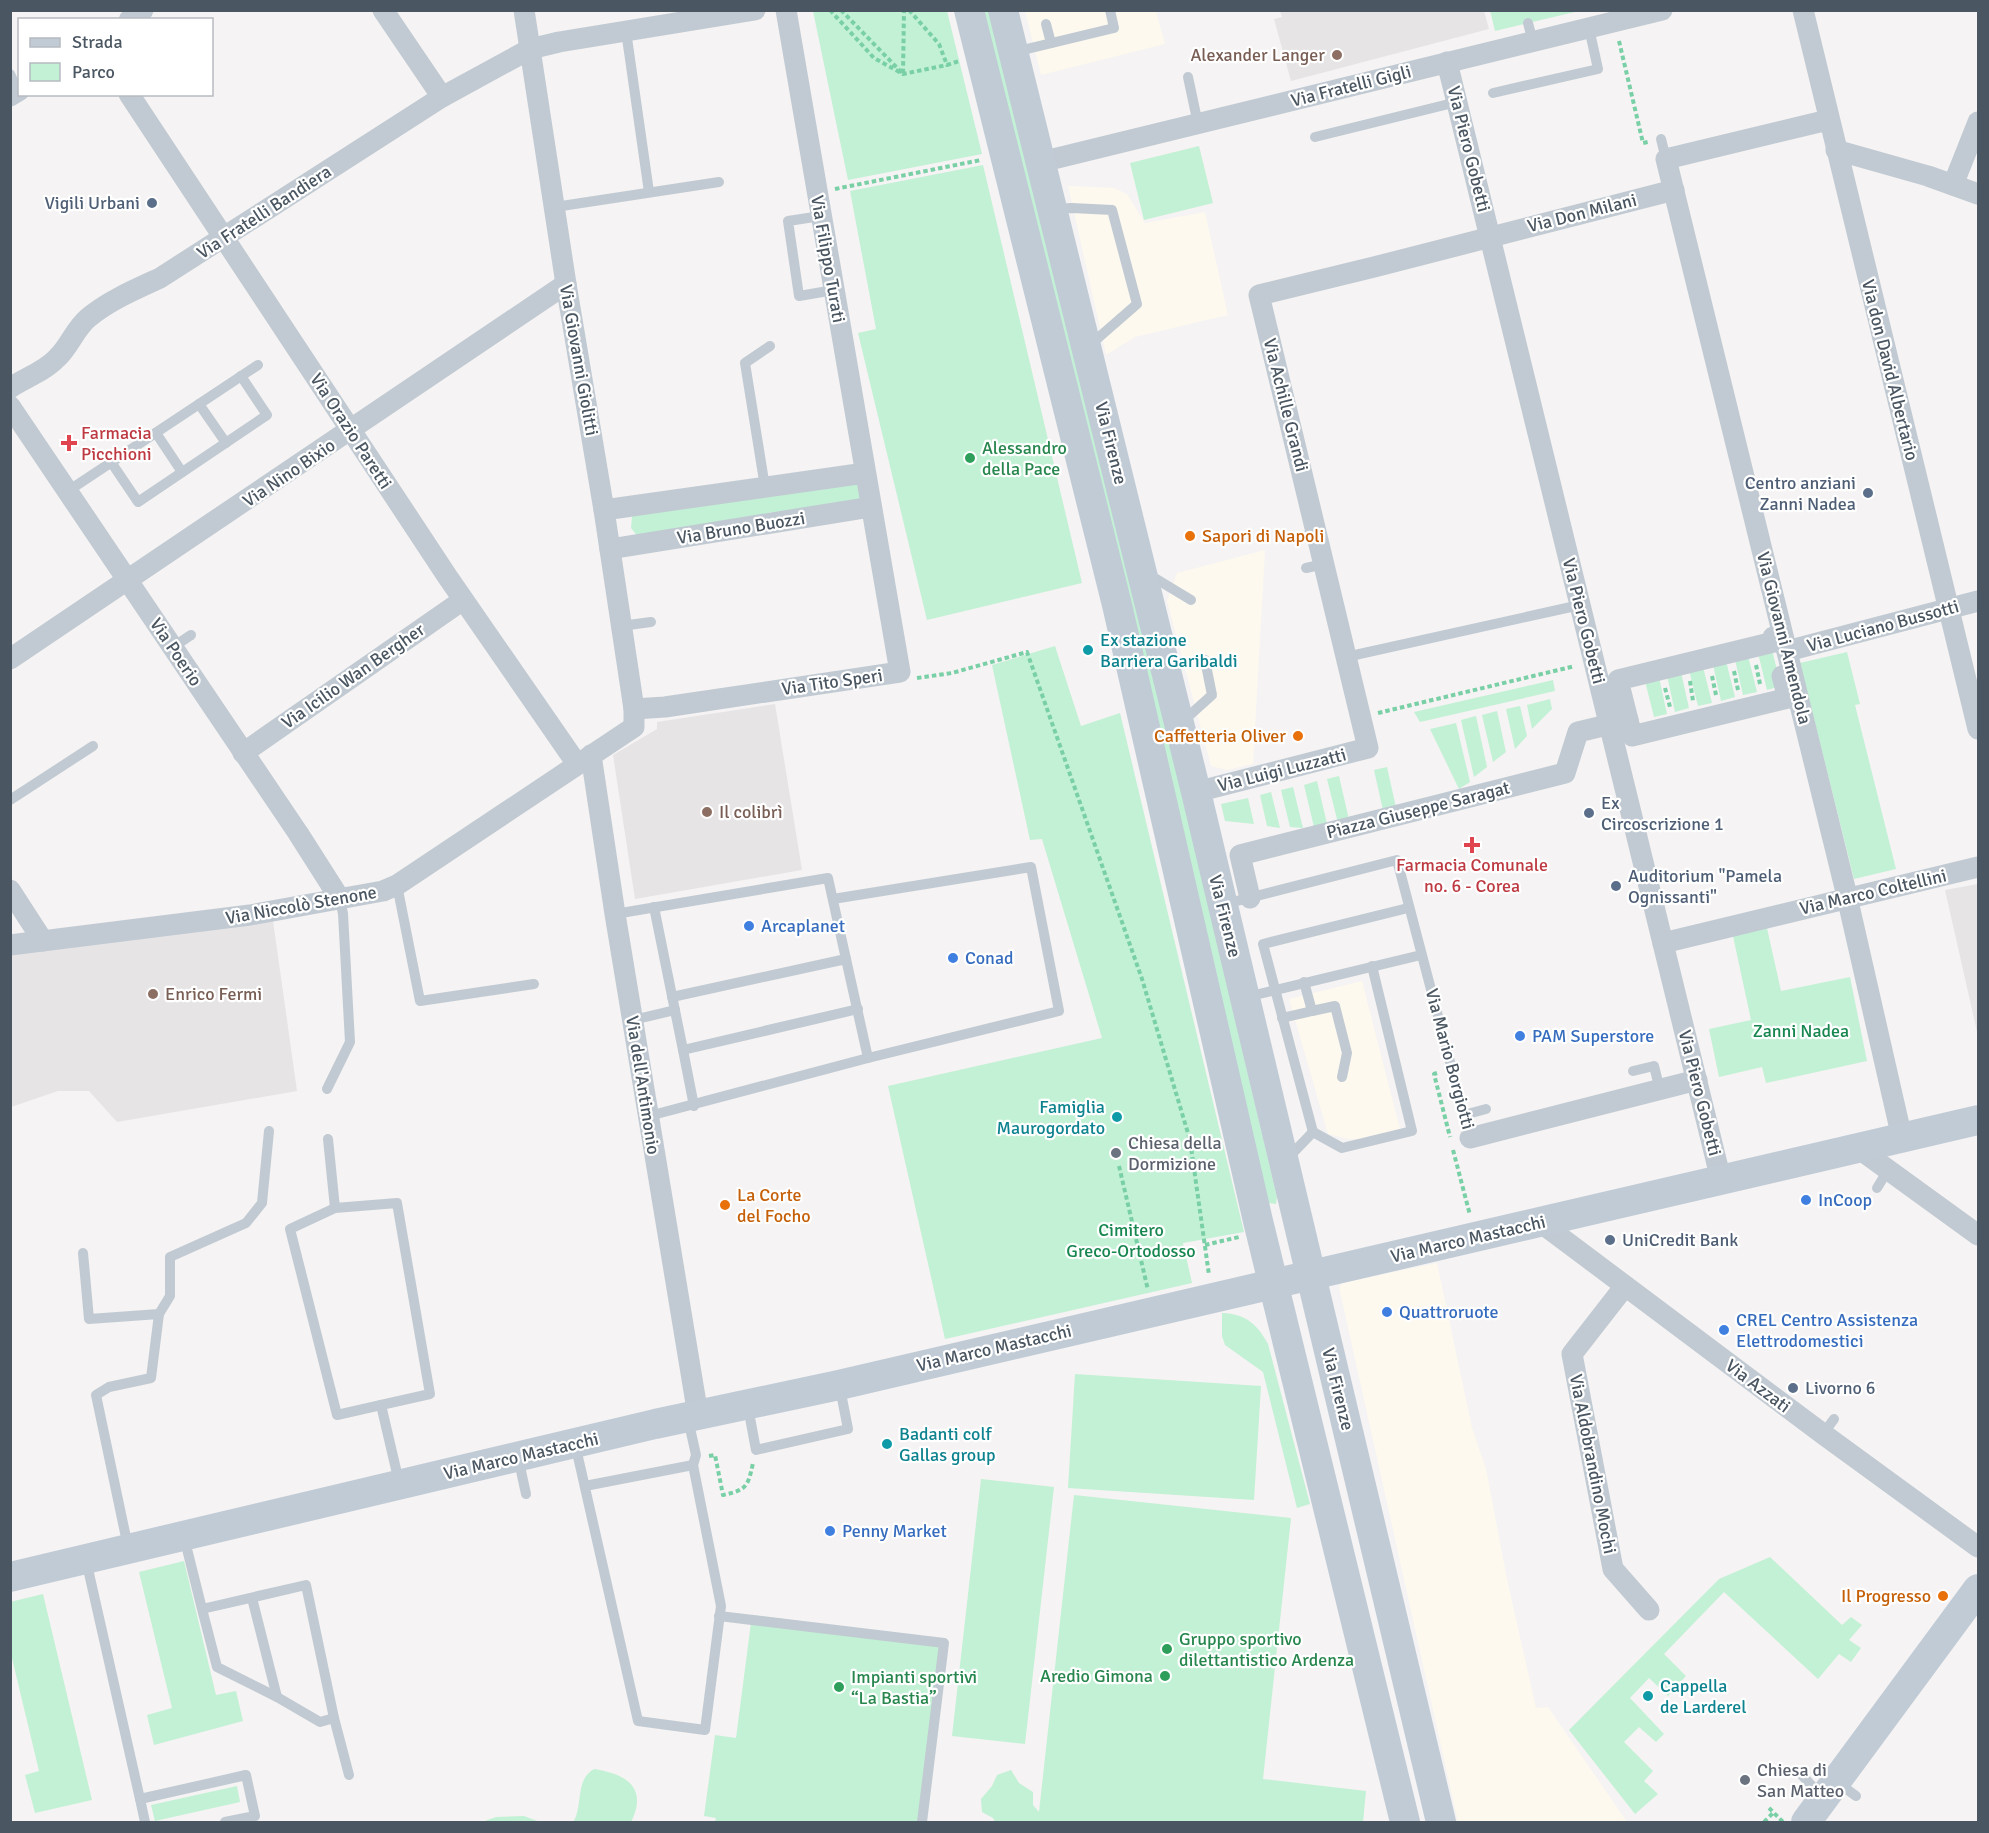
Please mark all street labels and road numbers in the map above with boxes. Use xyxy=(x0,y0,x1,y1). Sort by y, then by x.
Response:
street label: Via Fratelli Gigli xyxy=(1289,60,1413,112)
street label: Via Piero Gobetti xyxy=(1443,84,1495,214)
street label: Via Fratelli Bandiera xyxy=(193,160,335,264)
street label: Via Don Milani xyxy=(1525,189,1639,237)
street label: Via Filippo Turati xyxy=(806,194,850,324)
street label: Via don David Albertario xyxy=(1857,277,1923,463)
street label: Via Giovanni Giolitti xyxy=(555,283,603,437)
street label: Via Achille Grandi xyxy=(1259,336,1313,474)
street label: Via Orazio Paretti xyxy=(305,369,397,493)
street label: Via Firenze xyxy=(1090,399,1132,487)
street label: Via Nino Bixio xyxy=(239,434,339,512)
street label: Via Bruno Buozzi xyxy=(675,507,807,549)
street label: Via Giovanni Amendola xyxy=(1752,549,1816,727)
street label: Via Piero Gobetti xyxy=(1558,556,1610,686)
street label: Via Luciano Bussotti xyxy=(1805,595,1961,657)
street label: Via Poerio xyxy=(145,614,207,690)
street label: Via Icilio Wan Bergher xyxy=(277,618,429,734)
street label: Via Tito Speri xyxy=(780,664,884,700)
street label: Via Luigi Luzzatti xyxy=(1215,743,1349,797)
street label: Piazza Giuseppe Saragat xyxy=(1324,777,1512,843)
street label: Via Marco Coltellini xyxy=(1797,864,1949,920)
street label: Via Firenze xyxy=(1204,872,1246,960)
street label: Via Niccolò Stenone xyxy=(224,881,378,929)
street label: Via Mario Borgiotti xyxy=(1421,986,1479,1132)
street label: Via dell'Antimonio xyxy=(621,1014,665,1156)
street label: Via Piero Gobetti xyxy=(1674,1028,1726,1158)
street label: Via Marco Mastacchi xyxy=(1388,1210,1548,1268)
street label: Via Marco Mastacchi xyxy=(914,1319,1074,1377)
street label: Via Firenze xyxy=(1317,1345,1359,1433)
street label: Via Azzati xyxy=(1721,1354,1795,1418)
street label: Via Aldobrandino Mochi xyxy=(1565,1372,1621,1556)
street label: Via Marco Mastacchi xyxy=(441,1427,601,1485)

